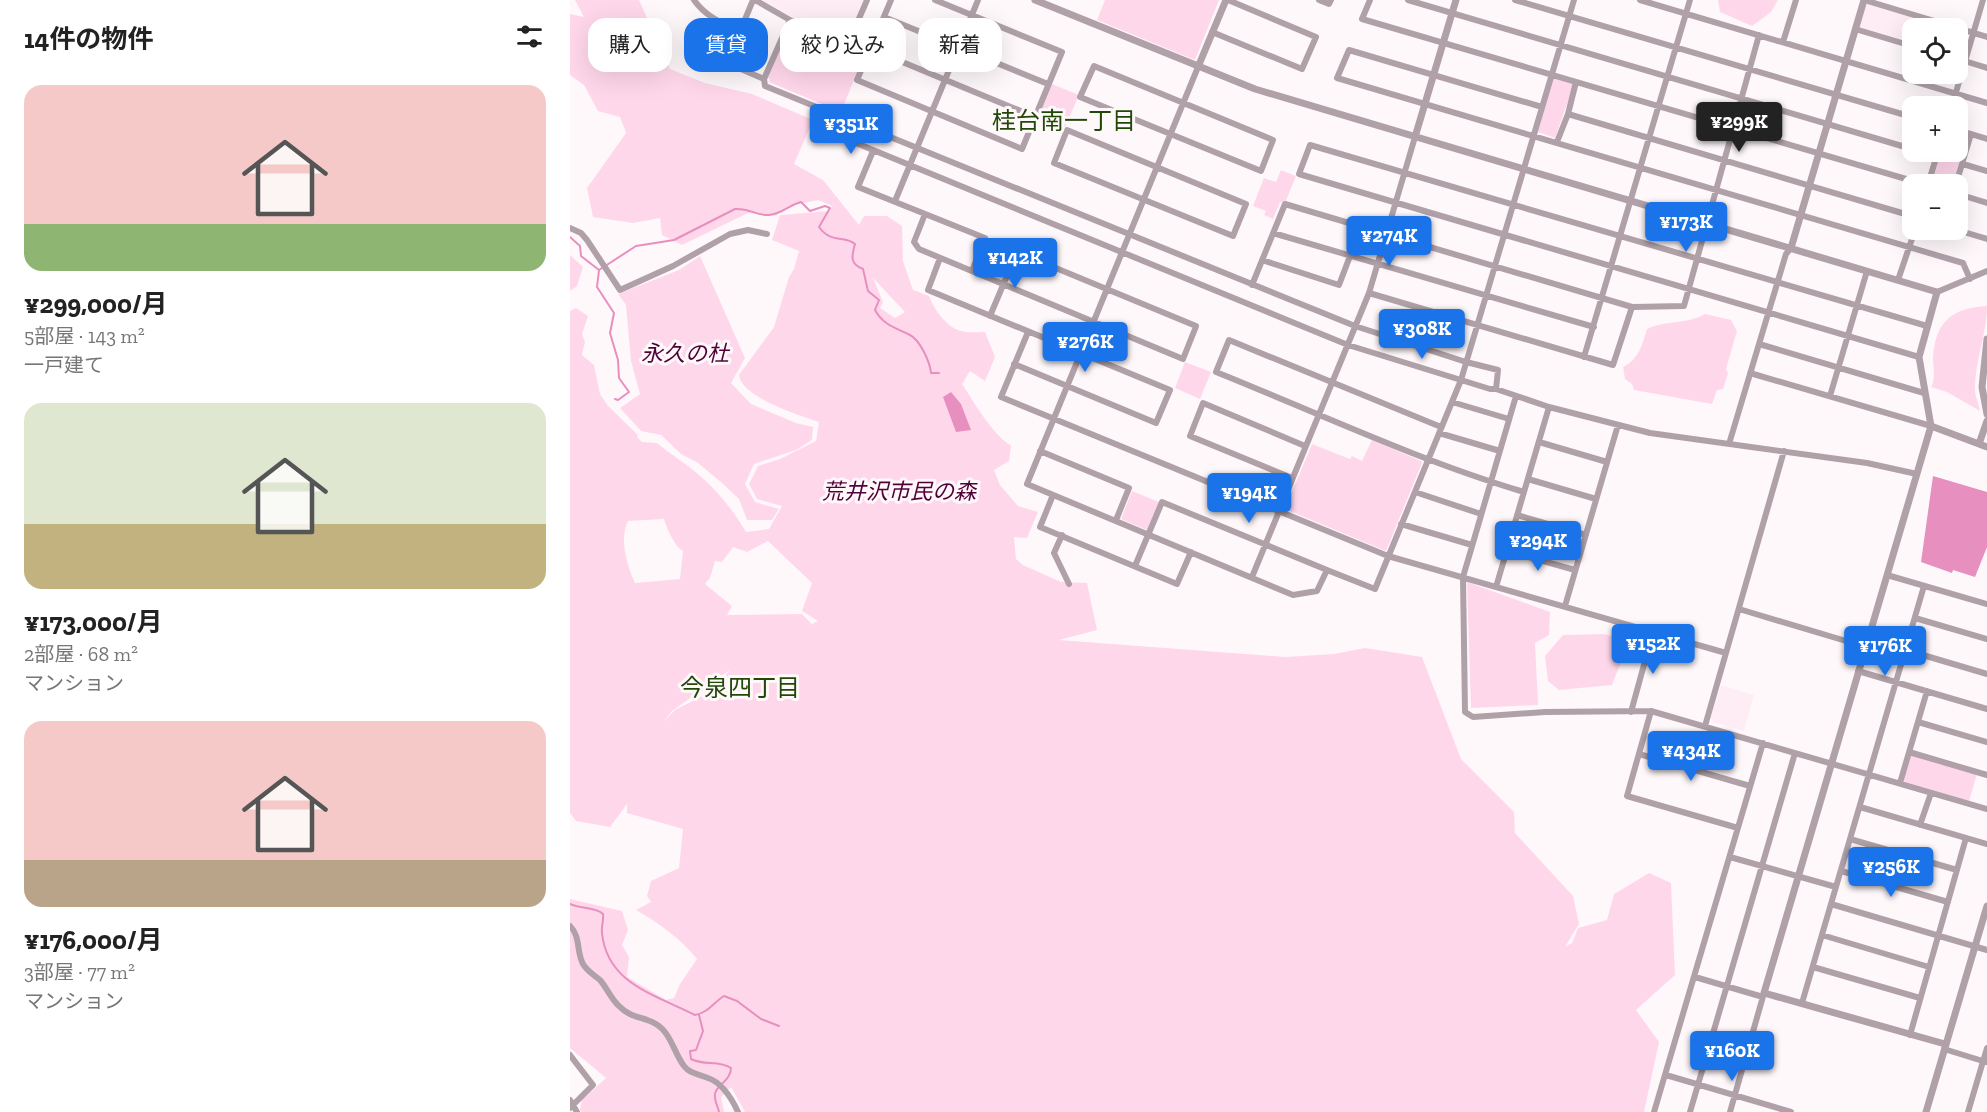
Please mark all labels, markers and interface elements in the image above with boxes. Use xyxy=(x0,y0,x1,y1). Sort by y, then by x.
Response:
chip: 購入 xyxy=(588,18,672,72)
chip: 賃貸 xyxy=(684,18,768,72)
chip: 絞り込み xyxy=(780,18,906,72)
chip: 新着 xyxy=(918,18,1002,72)
map controls xyxy=(1902,18,1968,240)
button: locate xyxy=(1902,18,1968,84)
icon: filters xyxy=(513,20,546,53)
text: 14件の物件 xyxy=(24,23,153,55)
button: + xyxy=(1902,96,1968,162)
pin: ¥299K xyxy=(1697,102,1781,153)
pin: ¥351K xyxy=(809,104,893,155)
district label: 桂台南一丁目 xyxy=(992,106,1136,135)
text: ¥299K xyxy=(1710,109,1768,133)
text: ¥351K xyxy=(824,111,878,135)
icon: home xyxy=(231,124,339,232)
button: − xyxy=(1902,174,1968,240)
pin: ¥173K xyxy=(1644,202,1728,253)
text: ¥173K xyxy=(1659,209,1713,233)
pin: ¥274K xyxy=(1347,216,1431,267)
text: ¥274K xyxy=(1360,223,1418,247)
pin: ¥142K xyxy=(973,238,1057,289)
text: ¥142K xyxy=(987,245,1043,269)
text: ¥299,000/月 xyxy=(24,288,167,320)
pin: ¥308K xyxy=(1380,309,1464,360)
text: ¥308K xyxy=(1393,316,1451,340)
pin: ¥276K xyxy=(1043,322,1127,373)
text: 5部屋 · 143 m² xyxy=(24,324,145,348)
text: ¥276K xyxy=(1057,329,1113,353)
park label: 永久の杜 xyxy=(641,340,731,367)
text: 一戸建て xyxy=(24,353,104,377)
icon: home xyxy=(231,442,339,550)
pin: ¥194K xyxy=(1207,473,1291,524)
park label: 荒井沢市民の森 xyxy=(822,478,978,505)
text: ¥194K xyxy=(1221,480,1277,504)
pin: ¥294K xyxy=(1496,521,1580,572)
text: ¥294K xyxy=(1509,528,1567,552)
text: ¥173,000/月 xyxy=(24,606,162,638)
pin: ¥152K xyxy=(1611,624,1695,675)
pin: ¥176K xyxy=(1843,626,1927,677)
text: ¥152K xyxy=(1626,631,1680,655)
text: ¥176K xyxy=(1858,633,1912,657)
text: 2部屋 · 68 m² xyxy=(24,642,138,666)
text: マンション xyxy=(24,671,124,695)
district label: 今泉四丁目 xyxy=(680,673,800,702)
pin: ¥434K xyxy=(1649,731,1733,782)
text: ¥434K xyxy=(1662,738,1720,762)
icon: home xyxy=(231,760,339,868)
pin: ¥256K xyxy=(1849,847,1933,898)
text: ¥256K xyxy=(1862,854,1920,878)
text: ¥176,000/月 xyxy=(24,924,162,956)
text: 3部屋 · 77 m² xyxy=(24,960,135,984)
text: マンション xyxy=(24,989,124,1013)
pin: ¥160K xyxy=(1690,1031,1774,1082)
text: ¥160K xyxy=(1704,1038,1760,1062)

